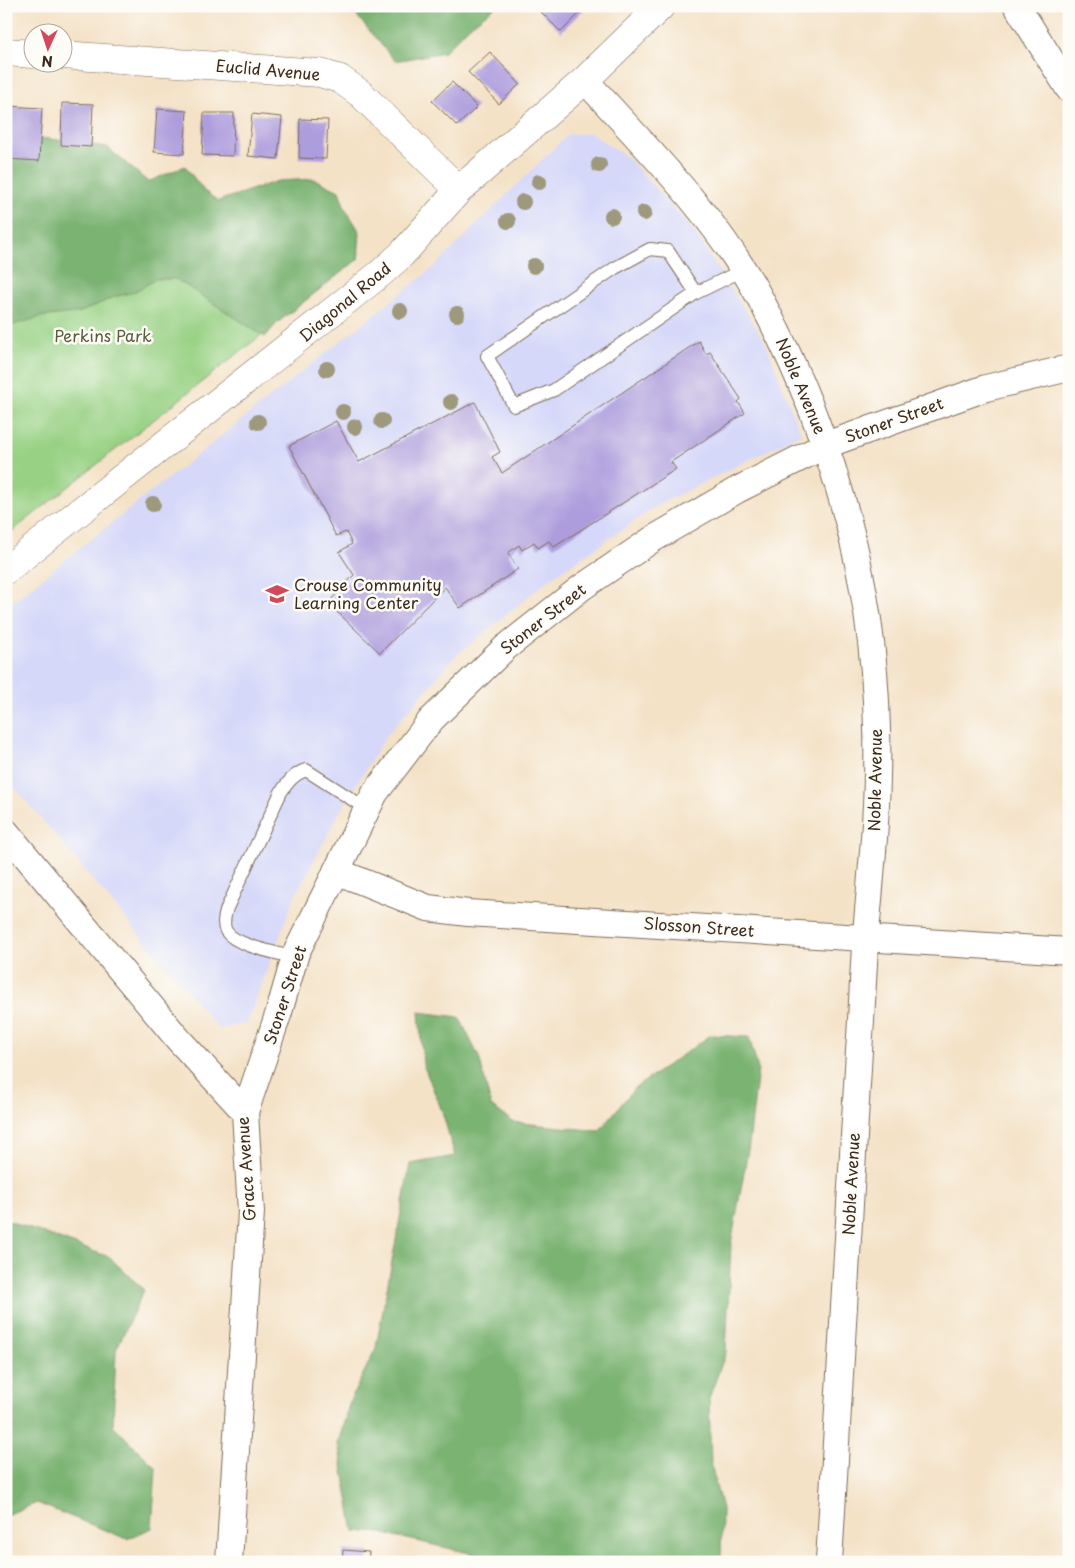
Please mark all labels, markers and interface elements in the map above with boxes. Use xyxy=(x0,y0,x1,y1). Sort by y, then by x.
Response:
north arrow xyxy=(22,22,72,72)
text: N xyxy=(41,51,53,72)
street label: Euclid Avenue xyxy=(215,52,322,86)
street label: Diagonal Road xyxy=(293,256,396,347)
park label: Perkins Park xyxy=(54,323,152,347)
street label: Noble Avenue xyxy=(771,334,833,438)
street label: Stoner Street xyxy=(841,390,947,448)
place label: Crouse Community Learning Center xyxy=(294,572,442,614)
street label: Stoner Street xyxy=(494,577,591,659)
school or university icon: Crouse Community Learning Center xyxy=(264,581,290,607)
street label: Noble Avenue xyxy=(861,728,887,832)
street label: Slosson Street xyxy=(643,910,756,942)
street label: Stoner Street xyxy=(257,941,312,1047)
street label: Grace Avenue xyxy=(229,1116,261,1222)
street label: Noble Avenue xyxy=(835,1132,865,1236)

